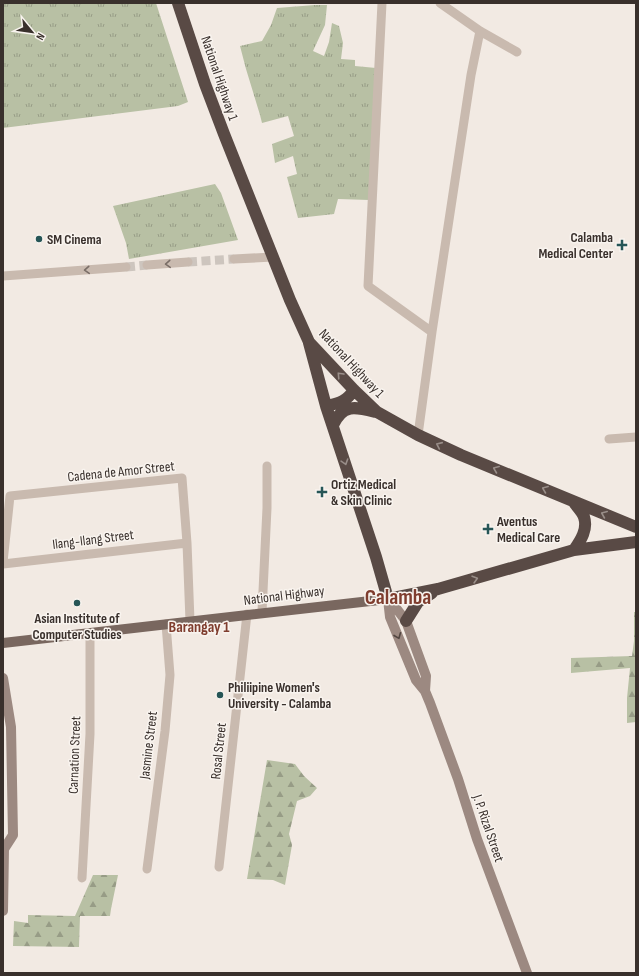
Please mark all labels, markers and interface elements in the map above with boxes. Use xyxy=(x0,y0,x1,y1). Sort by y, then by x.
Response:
north arrow xyxy=(12,12,52,52)
text: N xyxy=(33,31,47,42)
street label: National Highway 1 xyxy=(197,34,242,123)
place label: Calamba Medical Center xyxy=(538,229,614,262)
place label: SM Cinema xyxy=(47,231,102,248)
marker: SM Cinema xyxy=(34,234,44,244)
marker: Calamba Medical Center xyxy=(616,239,628,251)
one-way arrow xyxy=(165,259,171,268)
one-way arrow xyxy=(84,265,90,274)
street label: National Highway 1 xyxy=(315,325,388,401)
one-way arrow xyxy=(337,372,344,380)
one-way arrow xyxy=(436,442,444,450)
street label: Cadena de Amor Street xyxy=(67,457,175,486)
one-way arrow xyxy=(340,458,349,465)
one-way arrow xyxy=(493,466,500,474)
place label: Ortiz Medical & Skin Clinic xyxy=(331,476,396,509)
marker: Ortiz Medical & Skin Clinic xyxy=(316,486,328,498)
one-way arrow xyxy=(541,486,548,494)
one-way arrow xyxy=(601,511,609,519)
place label: Aventus Medical Care xyxy=(496,513,560,546)
marker: Aventus Medical Care xyxy=(482,523,494,535)
street label: Ilang-Ilang Street xyxy=(51,526,135,553)
one-way arrow xyxy=(472,575,479,584)
street label: National Highway xyxy=(243,582,326,609)
district label: Calamba xyxy=(365,584,431,611)
marker: Asian Institute of Computer Studies xyxy=(72,598,82,608)
place label: Asian Institute of Computer Studies xyxy=(32,610,122,643)
district label: Barangay 1 xyxy=(168,618,230,637)
one-way arrow xyxy=(394,633,402,640)
place label: Philiipine Women's University - Calamba xyxy=(228,679,331,712)
marker: Philiipine Women's University - Calamba xyxy=(215,690,225,700)
street label: Jasmine Street xyxy=(136,710,161,781)
street label: Carnation Street xyxy=(65,716,84,794)
street label: Rosal Street xyxy=(207,722,230,780)
street label: J. P. Rizal Street xyxy=(469,791,508,864)

